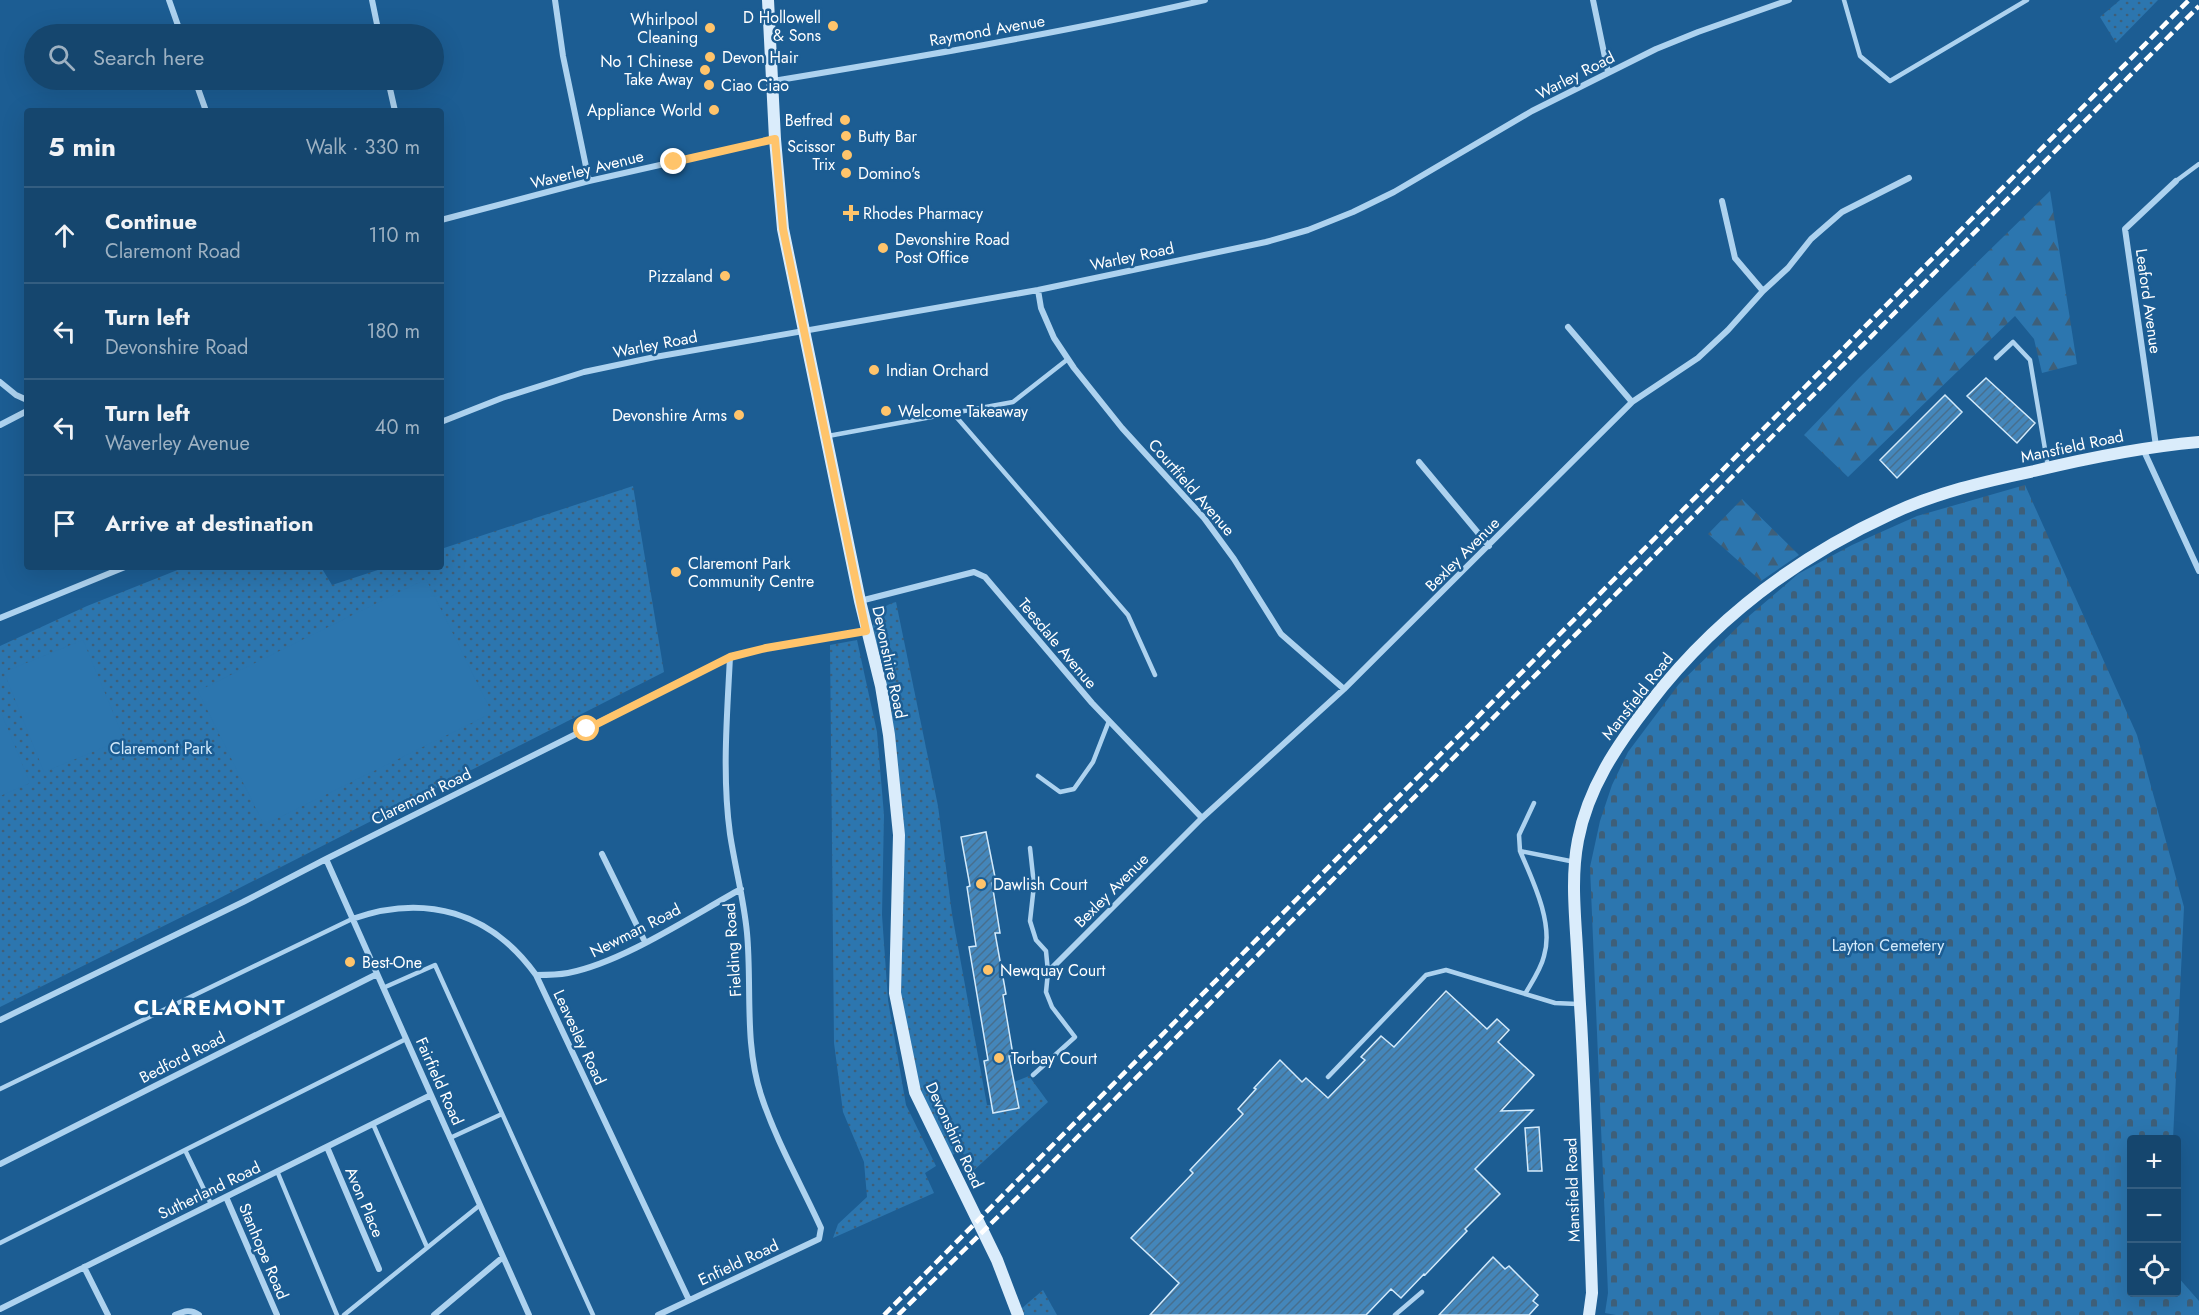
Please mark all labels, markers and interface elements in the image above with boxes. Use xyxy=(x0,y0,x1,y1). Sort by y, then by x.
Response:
place label: D Hollowell & Sons xyxy=(743,6,821,47)
place label: Whirlpool Cleaning xyxy=(630,8,698,49)
street label: Raymond Avenue xyxy=(927,9,1047,52)
marker: D Hollowell & Sons xyxy=(826,19,840,33)
marker: Whirlpool Cleaning xyxy=(703,21,717,35)
search box xyxy=(24,24,444,90)
icon: search xyxy=(45,41,78,74)
text: Search here xyxy=(93,41,204,73)
place label: Devon Hair xyxy=(722,46,799,69)
street label: Warley Road xyxy=(1532,46,1619,105)
place label: No 1 Chinese Take Away xyxy=(600,50,694,91)
marker: Devon Hair xyxy=(703,50,717,64)
marker: No 1 Chinese Take Away xyxy=(698,63,712,77)
place label: Ciao Ciao xyxy=(721,74,789,97)
marker: Ciao Ciao xyxy=(702,78,716,92)
place label: Appliance World xyxy=(587,99,702,122)
marker: Appliance World xyxy=(707,103,721,117)
place label: Betfred xyxy=(785,109,833,132)
marker: Betfred xyxy=(838,113,852,127)
place label: Butty Bar xyxy=(858,125,917,148)
text: 5 min xyxy=(48,128,116,166)
marker: Butty Bar xyxy=(839,129,853,143)
text: Walk · 330 m xyxy=(306,133,420,162)
place label: Scissor Trix xyxy=(787,135,836,176)
street label: Waverley Avenue xyxy=(528,144,646,195)
route end xyxy=(660,148,686,174)
marker: Scissor Trix xyxy=(840,148,854,162)
place label: Domino's xyxy=(858,162,920,185)
marker: Domino's xyxy=(839,166,853,180)
place label: Rhodes Pharmacy xyxy=(863,202,984,225)
text: Continue xyxy=(105,205,197,237)
marker: Rhodes Pharmacy xyxy=(844,206,858,220)
icon: ahead xyxy=(48,219,81,252)
text: 110 m xyxy=(368,221,420,250)
place label: Devonshire Road Post Office xyxy=(895,228,1010,269)
street label: Warley Road xyxy=(1088,236,1176,277)
text: Claremont Road xyxy=(105,237,241,266)
marker: Devonshire Road Post Office xyxy=(876,241,890,255)
street label: Leaford Avenue xyxy=(2130,247,2167,355)
place label: Pizzaland xyxy=(648,265,713,288)
marker: Pizzaland xyxy=(718,269,732,283)
text: Turn left xyxy=(105,301,190,333)
icon: left xyxy=(48,315,81,348)
text: 180 m xyxy=(366,317,420,346)
street label: Warley Road xyxy=(611,325,699,364)
text: Devonshire Road xyxy=(105,333,248,362)
place label: Indian Orchard xyxy=(886,359,989,382)
marker: Indian Orchard xyxy=(867,363,881,377)
text: Turn left xyxy=(105,397,190,429)
place label: Welcome Takeaway xyxy=(898,400,1029,423)
place label: Devonshire Arms xyxy=(612,404,727,427)
marker: Welcome Takeaway xyxy=(879,404,893,418)
marker: Devonshire Arms xyxy=(732,408,746,422)
icon: left xyxy=(48,411,81,444)
text: 40 m xyxy=(375,413,420,442)
street label: Mansfield Road xyxy=(2019,424,2126,469)
text: Waverley Avenue xyxy=(105,429,250,458)
street label: Courtfield Avenue xyxy=(1143,434,1240,541)
icon: arrive xyxy=(48,507,81,540)
text: Arrive at destination xyxy=(105,507,314,539)
street label: Bexley Avenue xyxy=(1420,512,1505,597)
place label: Claremont Park Community Centre xyxy=(688,552,814,593)
marker: Claremont Park Community Centre xyxy=(669,565,683,579)
street label: Teesdale Avenue xyxy=(1013,593,1102,694)
street label: Devonshire Road xyxy=(866,604,913,721)
street label: Mansfield Road xyxy=(1596,648,1679,745)
route start xyxy=(573,715,599,741)
park label: Claremont Park xyxy=(110,737,213,760)
street label: Claremont Road xyxy=(367,762,475,831)
street label: Bexley Avenue xyxy=(1069,848,1154,933)
place label: Dawlish Court xyxy=(993,873,1087,896)
marker: Dawlish Court xyxy=(974,877,988,891)
street label: Newman Road xyxy=(586,898,685,963)
street label: Fielding Road xyxy=(718,902,747,998)
park label: Layton Cemetery xyxy=(1832,934,1945,957)
place label: Best-One xyxy=(362,951,422,974)
marker: Best-One xyxy=(343,955,357,969)
place label: Newquay Court xyxy=(1000,959,1106,982)
marker: Newquay Court xyxy=(981,963,995,977)
street label: Leavesley Road xyxy=(547,986,612,1089)
district label: CLAREMONT xyxy=(134,991,286,1023)
street label: Bedford Road xyxy=(135,1026,229,1089)
street label: Fairfield Road xyxy=(410,1034,469,1129)
place label: Torbay Court xyxy=(1011,1047,1097,1070)
marker: Torbay Court xyxy=(992,1051,1006,1065)
street label: Devonshire Road xyxy=(920,1078,989,1192)
map controls xyxy=(2127,1135,2181,1297)
button: + xyxy=(2127,1135,2181,1189)
street label: Mansfield Road xyxy=(1559,1137,1586,1243)
street label: Sutherland Road xyxy=(154,1156,264,1225)
street label: Avon Place xyxy=(339,1163,390,1241)
button: − xyxy=(2127,1189,2181,1243)
street label: Stanhope Road xyxy=(233,1200,294,1303)
street label: Enfield Road xyxy=(694,1234,782,1291)
button: locate xyxy=(2127,1243,2181,1297)

